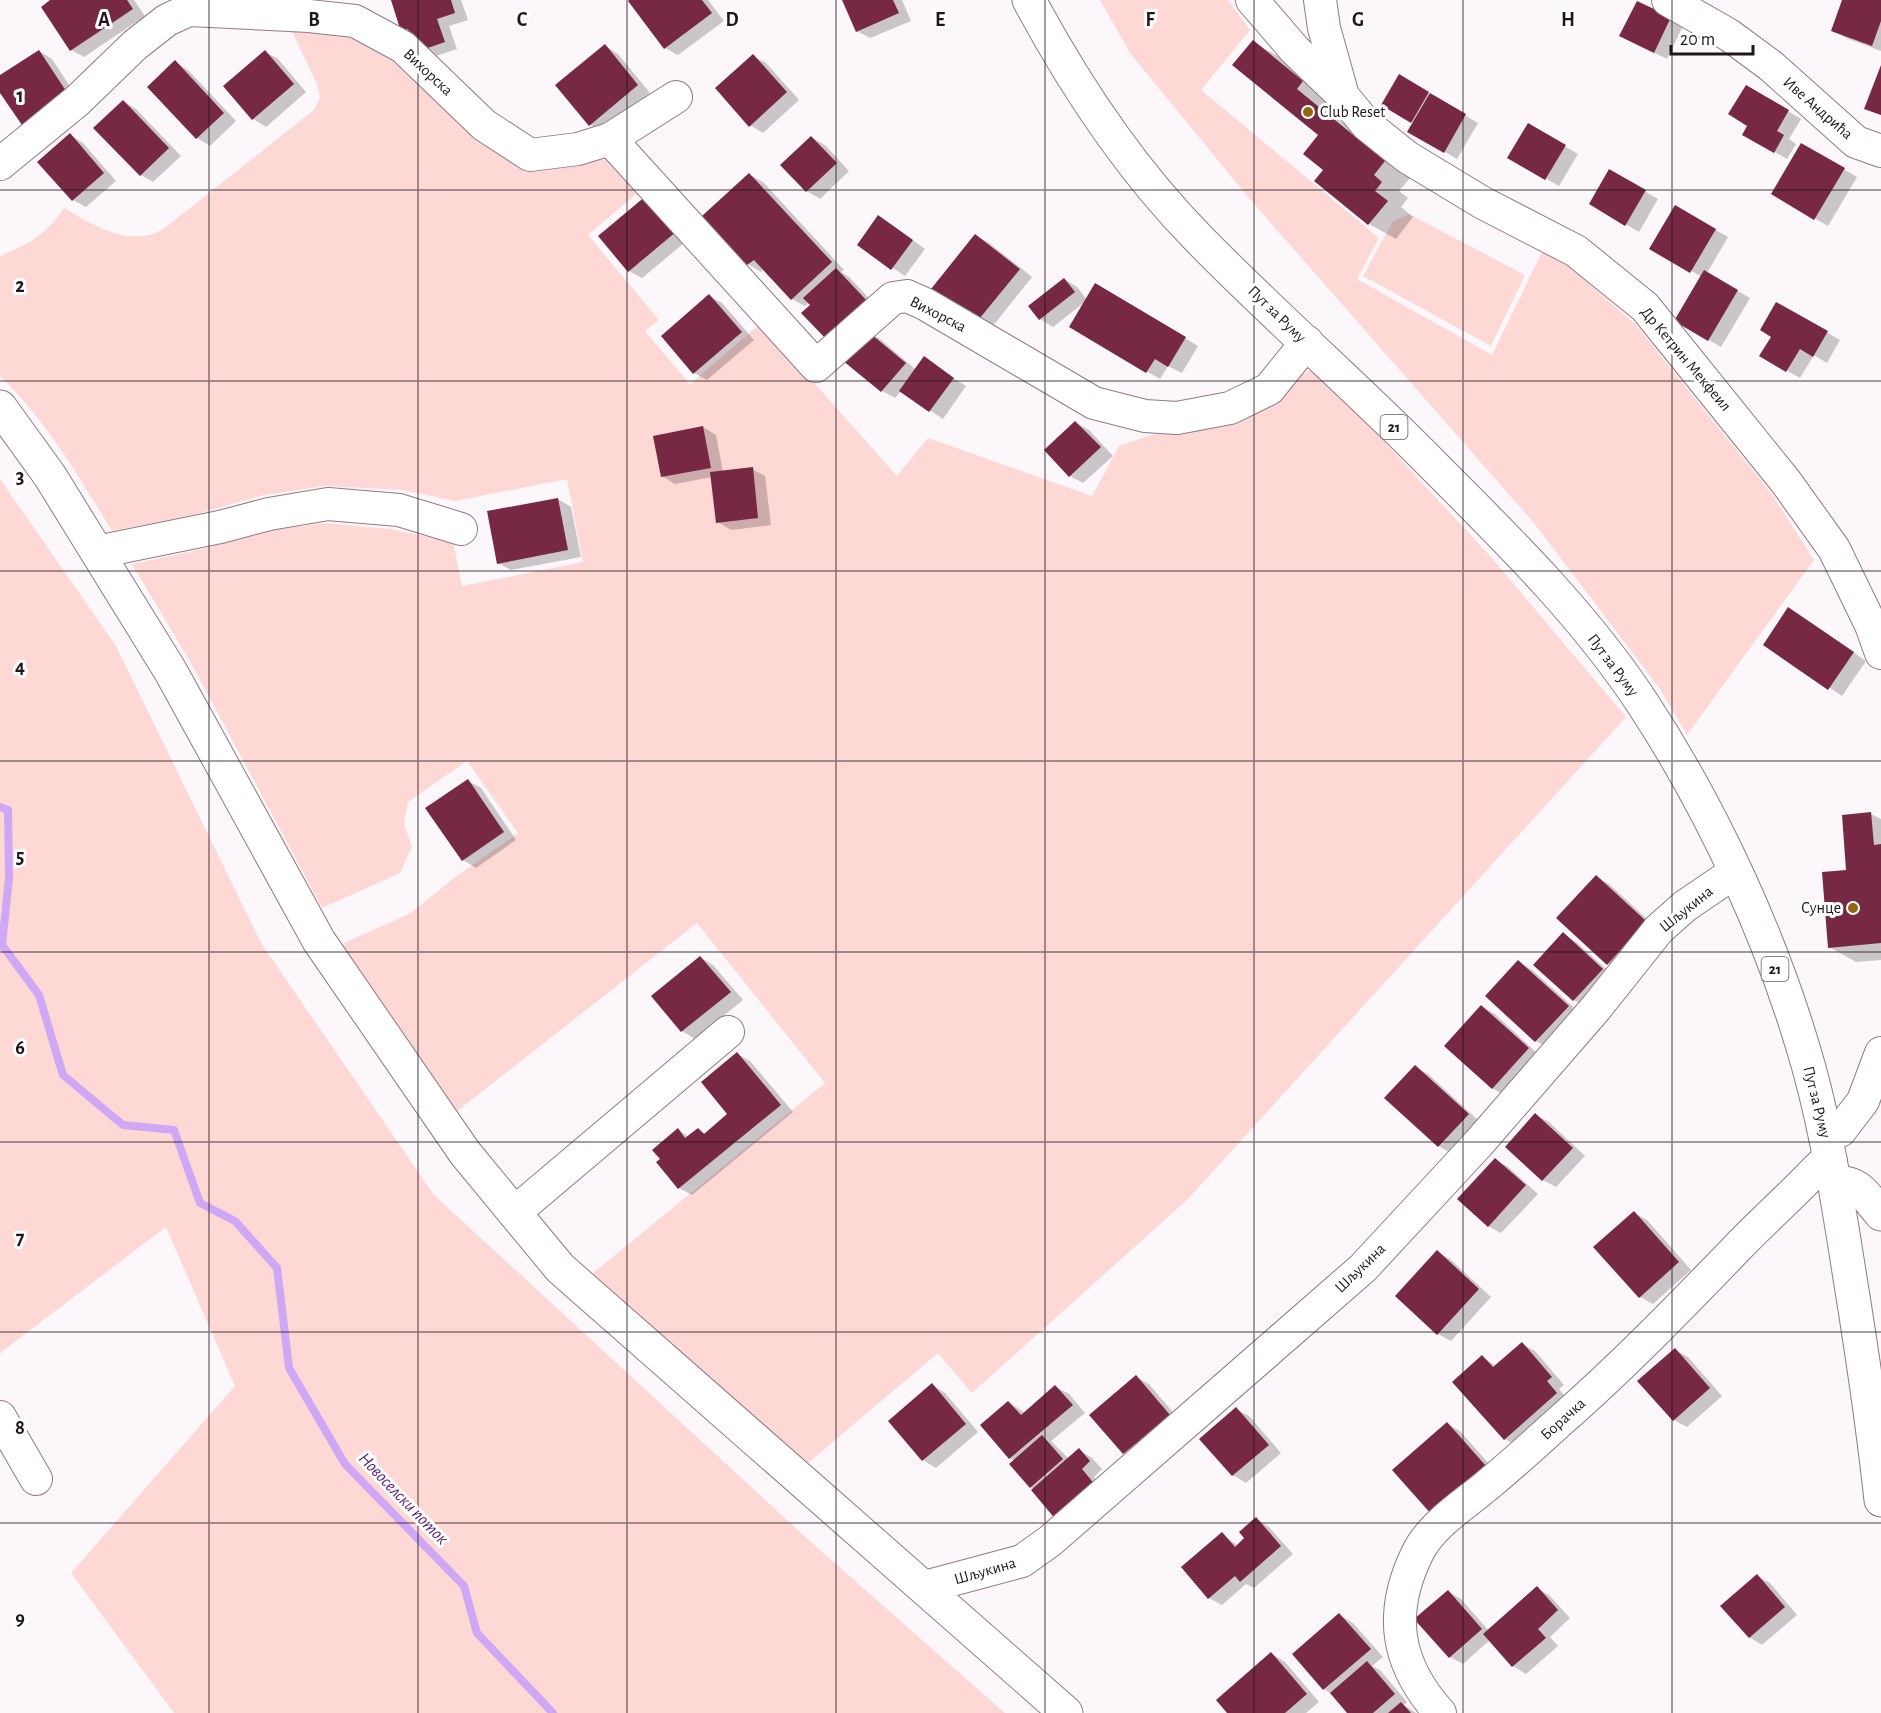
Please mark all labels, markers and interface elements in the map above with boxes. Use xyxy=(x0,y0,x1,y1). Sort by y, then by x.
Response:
text: A xyxy=(98,10,110,30)
text: B xyxy=(308,10,320,30)
text: C xyxy=(517,10,528,30)
text: D xyxy=(725,10,739,30)
text: E xyxy=(935,10,945,30)
text: F xyxy=(1145,10,1155,30)
text: G xyxy=(1352,10,1364,30)
text: H xyxy=(1561,10,1575,30)
scale bar xyxy=(1671,18,1754,56)
text: 20 m xyxy=(1680,31,1715,49)
street label: Вихорска xyxy=(400,45,456,99)
street label: Иве Андрића xyxy=(1780,74,1856,142)
text: 1 xyxy=(16,86,24,106)
place label: Club Reset xyxy=(1320,104,1385,120)
marker: Club Reset xyxy=(1301,105,1315,119)
text: 2 xyxy=(15,276,25,296)
street label: Пут за Руму xyxy=(1244,283,1309,346)
street label: Вихорска xyxy=(907,293,969,335)
street label: Др Кетрин Мекфеил xyxy=(1638,304,1734,414)
road number: 21 xyxy=(1380,415,1408,439)
text: 3 xyxy=(16,467,24,487)
street label: Пут за Руму xyxy=(1584,631,1642,700)
text: 4 xyxy=(15,657,25,677)
text: 5 xyxy=(16,847,24,867)
street label: Шљукина xyxy=(1656,883,1716,936)
place label: Сунце xyxy=(1801,900,1841,917)
marker: Сунце xyxy=(1846,901,1860,915)
road number: 21 xyxy=(1762,957,1788,981)
text: 6 xyxy=(15,1038,25,1058)
street label: Пут за Руму xyxy=(1799,1064,1834,1140)
text: 7 xyxy=(16,1228,25,1248)
street label: Шљукина xyxy=(1332,1240,1389,1297)
street label: Борачка xyxy=(1538,1395,1588,1443)
text: 8 xyxy=(15,1418,25,1438)
water label: Новоселски поток xyxy=(355,1450,452,1549)
street label: Шљукина xyxy=(952,1555,1018,1588)
text: 9 xyxy=(15,1609,25,1629)

